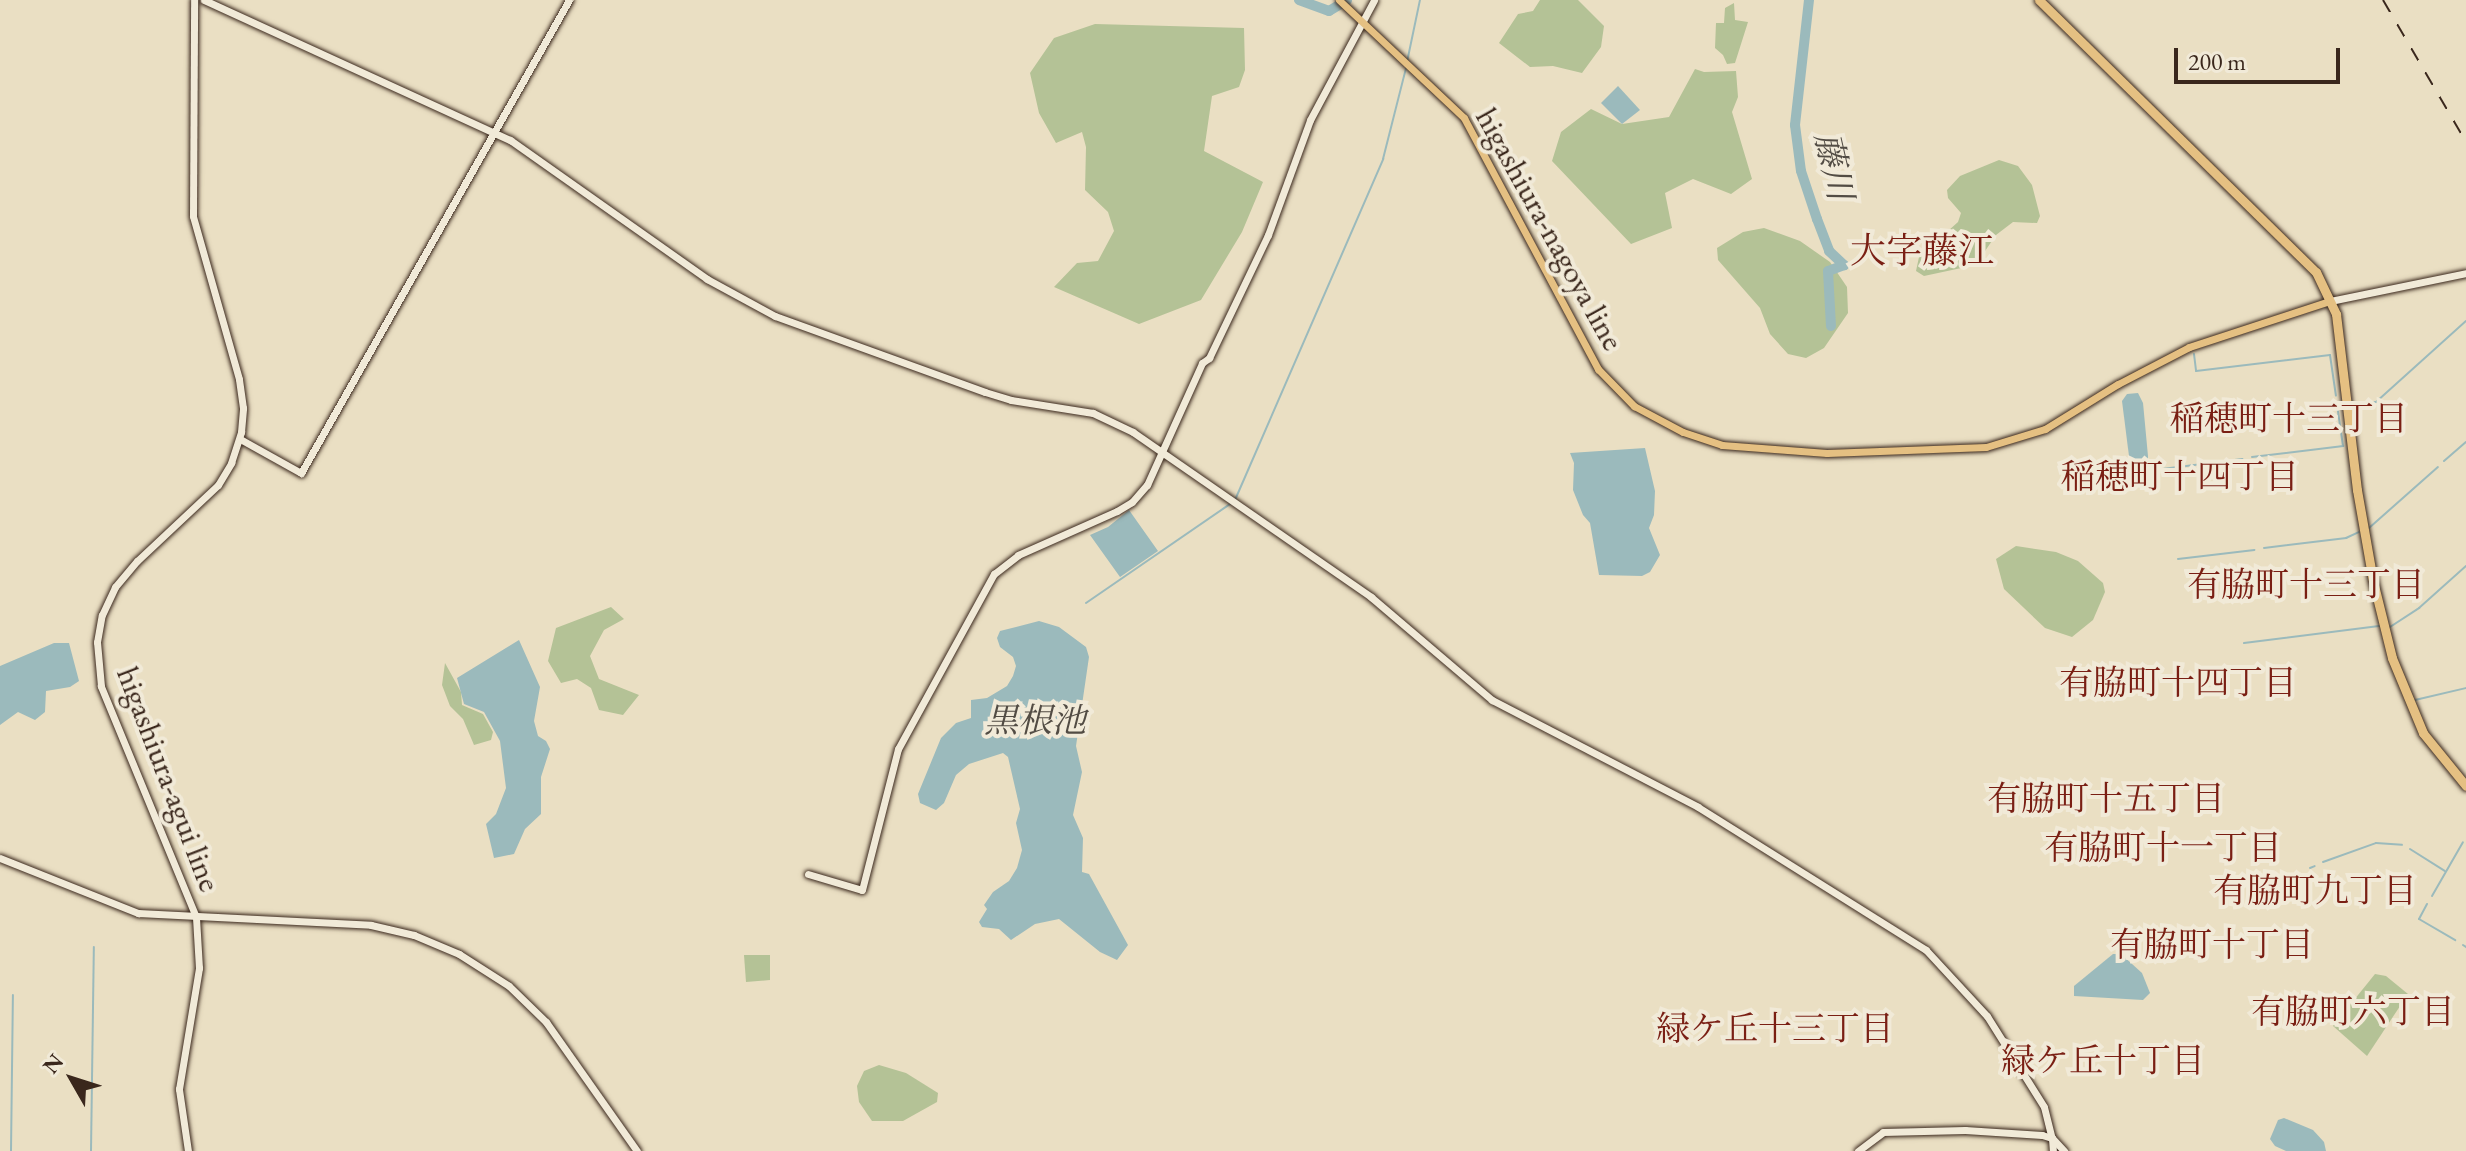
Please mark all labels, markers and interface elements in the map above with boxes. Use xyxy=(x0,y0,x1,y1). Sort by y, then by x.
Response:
scale bar xyxy=(2178,32,2344,82)
text: 200 m xyxy=(2188,46,2246,77)
street label: higashiura-nagoya line xyxy=(1468,101,1632,357)
water label: 藤川 xyxy=(1806,128,1862,204)
district label: 大字藤江 xyxy=(1850,229,1994,273)
district label: 稲穂町十三丁目 xyxy=(2170,399,2408,439)
district label: 稲穂町十四丁目 xyxy=(2061,457,2299,497)
district label: 有脇町十三丁目 xyxy=(2187,565,2425,605)
street label: higashiura-agui line xyxy=(109,661,229,897)
district label: 有脇町十四丁目 xyxy=(2059,663,2297,703)
water label: 黒根池 xyxy=(984,701,1086,741)
district label: 有脇町十五丁目 xyxy=(1987,779,2225,819)
district label: 有脇町十一丁目 xyxy=(2044,828,2282,868)
district label: 有脇町九丁目 xyxy=(2213,871,2417,911)
district label: 有脇町十丁目 xyxy=(2110,925,2314,965)
district label: 有脇町六丁目 xyxy=(2251,992,2455,1032)
district label: 緑ケ丘十三丁目 xyxy=(1656,1009,1894,1049)
north arrow xyxy=(32,1039,112,1119)
district label: 緑ケ丘十丁目 xyxy=(2001,1041,2205,1081)
text: N xyxy=(36,1048,70,1080)

